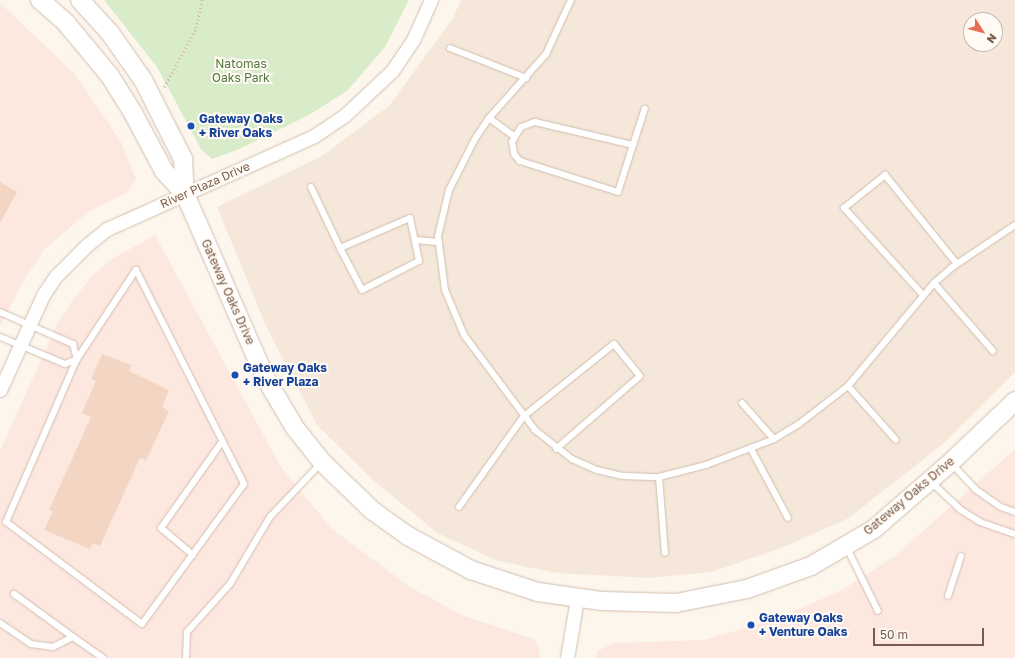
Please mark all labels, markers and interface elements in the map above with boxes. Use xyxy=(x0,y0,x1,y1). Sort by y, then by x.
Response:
north arrow xyxy=(963,12,1003,52)
text: N xyxy=(985,32,1000,46)
park label: Natomas Oaks Park xyxy=(212,57,270,85)
place label: Gateway Oaks + River Oaks xyxy=(199,112,283,140)
marker: Gateway Oaks + River Oaks xyxy=(186,121,196,131)
street label: River Plaza Drive xyxy=(158,159,252,211)
street label: Gateway Oaks Drive xyxy=(198,237,258,347)
place label: Gateway Oaks + River Plaza xyxy=(243,361,327,389)
marker: Gateway Oaks + River Plaza xyxy=(230,370,240,380)
street label: Gateway Oaks Drive xyxy=(861,454,957,538)
place label: Gateway Oaks + Venture Oaks xyxy=(759,611,847,639)
marker: Gateway Oaks + Venture Oaks xyxy=(746,620,756,630)
scale bar xyxy=(875,620,986,646)
text: 50 m xyxy=(880,627,908,642)

